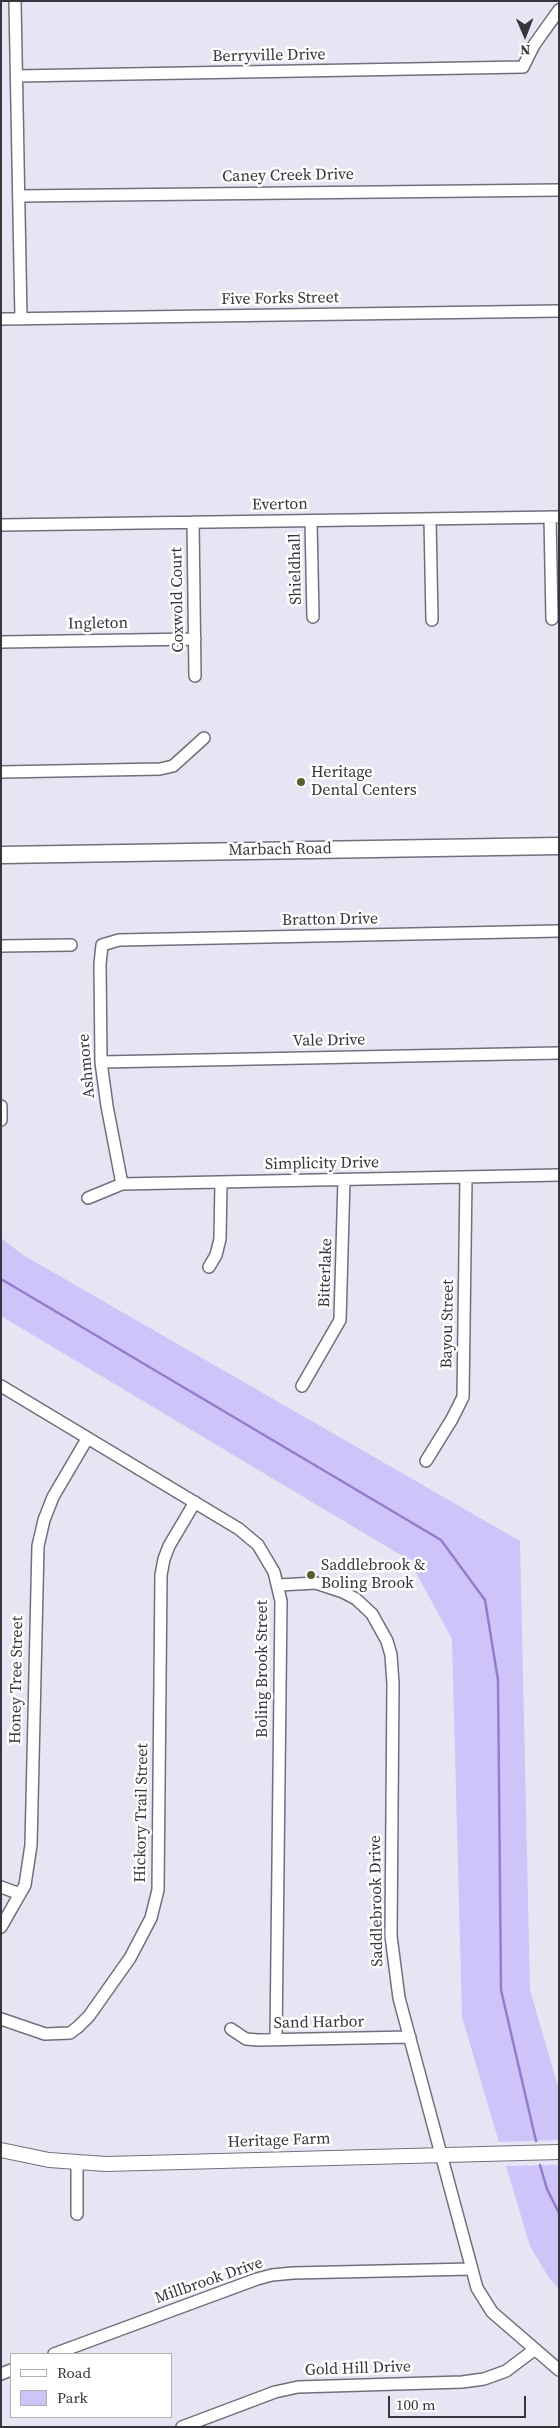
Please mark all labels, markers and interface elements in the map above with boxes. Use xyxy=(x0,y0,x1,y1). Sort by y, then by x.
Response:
north arrow xyxy=(500,10,550,60)
text: N xyxy=(520,40,531,60)
street label: Berryville Drive xyxy=(212,45,326,67)
street label: Caney Creek Drive xyxy=(222,165,354,187)
street label: Five Forks Street xyxy=(221,288,339,310)
street label: Everton xyxy=(252,495,308,515)
street label: Shieldhall xyxy=(286,533,306,605)
street label: Coxwold Court xyxy=(167,547,189,653)
street label: Ingleton xyxy=(68,614,128,634)
place label: Heritage Dental Centers xyxy=(311,763,417,801)
marker: Heritage Dental Centers xyxy=(295,776,307,788)
street label: Marbach Road xyxy=(228,839,332,861)
street label: Bratton Drive xyxy=(282,910,378,930)
street label: Vale Drive xyxy=(292,1031,366,1051)
street label: Ashmore xyxy=(75,1033,99,1099)
street label: Simplicity Drive xyxy=(265,1153,379,1175)
street label: Bitterlake xyxy=(315,1238,337,1308)
street label: Bayou Street xyxy=(438,1279,458,1369)
place label: Saddlebrook & Boling Brook xyxy=(321,1556,425,1594)
marker: Saddlebrook & Boling Brook xyxy=(305,1569,317,1581)
street label: Boling Brook Street xyxy=(253,1600,273,1738)
street label: Honey Tree Street xyxy=(6,1616,28,1744)
street label: Hickory Trail Street xyxy=(131,1743,153,1883)
street label: Saddlebrook Drive xyxy=(366,1835,388,1967)
street label: Sand Harbor xyxy=(274,2013,364,2033)
street label: Heritage Farm xyxy=(227,2130,331,2152)
street label: Millbrook Drive xyxy=(152,2254,266,2308)
legend xyxy=(10,2353,172,2418)
street label: Gold Hill Drive xyxy=(305,2358,411,2380)
text: Road xyxy=(57,2362,91,2383)
scale bar xyxy=(390,2386,528,2418)
text: Park xyxy=(57,2387,88,2408)
text: 100 m xyxy=(396,2394,436,2415)

